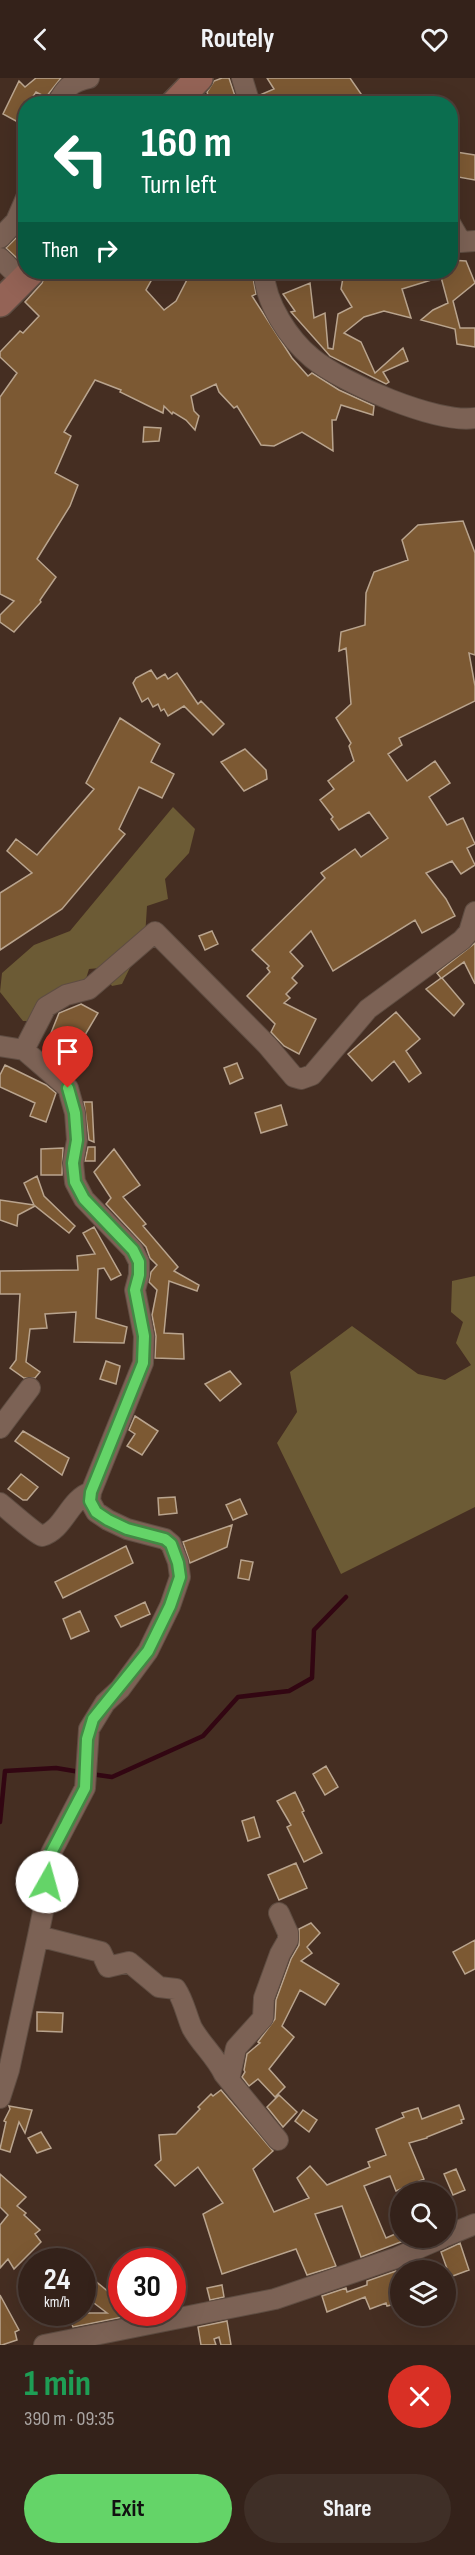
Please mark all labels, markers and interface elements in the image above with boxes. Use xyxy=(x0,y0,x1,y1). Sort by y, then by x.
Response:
icon: back xyxy=(24,23,57,56)
text: Routely xyxy=(201,23,274,55)
icon: heart xyxy=(418,23,451,56)
text: 160 m xyxy=(141,118,232,169)
icon: left xyxy=(42,120,120,198)
text: Turn left xyxy=(141,169,217,201)
icon: right xyxy=(90,234,123,267)
text: Then xyxy=(42,237,78,264)
pin xyxy=(42,1026,93,1088)
icon: arrive xyxy=(51,1035,84,1068)
position arrow xyxy=(15,1850,79,1914)
map controls xyxy=(390,2182,456,2326)
button: search xyxy=(390,2182,456,2248)
speed limit sign: 30 xyxy=(108,2248,186,2326)
button: layers xyxy=(390,2260,456,2326)
text: 24 xyxy=(44,2262,70,2298)
text: km/h xyxy=(44,2293,70,2312)
text: 1 min xyxy=(24,2363,91,2406)
button: close xyxy=(388,2365,451,2428)
text: 390 m · 09:35 xyxy=(24,2407,114,2431)
button: Exit xyxy=(24,2474,232,2543)
button: Share xyxy=(244,2474,451,2543)

